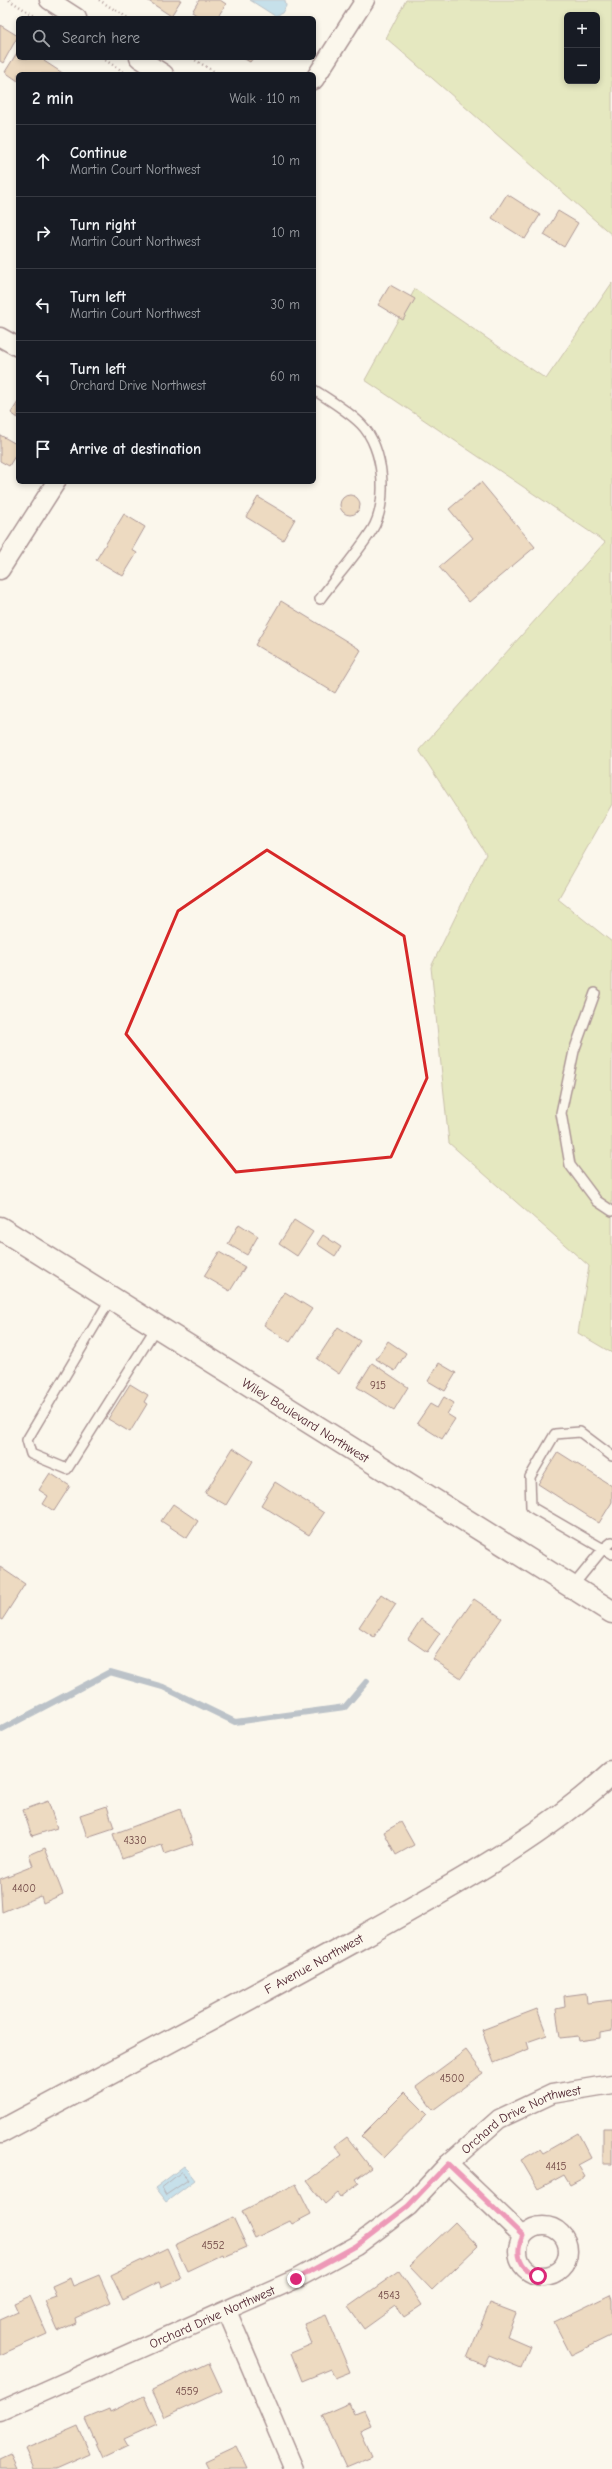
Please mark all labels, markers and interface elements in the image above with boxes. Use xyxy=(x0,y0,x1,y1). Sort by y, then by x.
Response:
map controls xyxy=(564,12,600,84)
button: + xyxy=(564,12,600,48)
search box xyxy=(16,16,316,60)
icon: search xyxy=(30,27,52,49)
text: Search here xyxy=(62,29,140,47)
button: − xyxy=(564,48,600,84)
text: 2 min xyxy=(32,89,73,108)
text: Walk · 110 m xyxy=(229,91,300,106)
text: Continue xyxy=(70,144,127,162)
icon: ahead xyxy=(32,150,54,172)
text: 10 m xyxy=(272,153,300,168)
text: Martin Court Northwest xyxy=(70,162,200,177)
text: Turn right xyxy=(70,216,136,234)
icon: right xyxy=(32,222,54,244)
text: 10 m xyxy=(272,225,300,240)
text: Martin Court Northwest xyxy=(70,234,200,249)
text: Turn left xyxy=(70,288,126,306)
icon: left xyxy=(32,294,54,316)
text: 30 m xyxy=(270,297,300,312)
text: Martin Court Northwest xyxy=(70,306,200,321)
text: Turn left xyxy=(70,360,126,378)
icon: left xyxy=(32,366,54,388)
text: 60 m xyxy=(270,369,300,384)
text: Orchard Drive Northwest xyxy=(70,378,206,393)
icon: arrive xyxy=(32,438,54,460)
text: Arrive at destination xyxy=(70,440,201,458)
street label: Wiley Boulevard Northwest xyxy=(239,1374,373,1466)
house number: 915 xyxy=(370,1379,386,1392)
house number: 4330 xyxy=(123,1834,147,1847)
house number: 4400 xyxy=(12,1882,36,1895)
street label: F Avenue Northwest xyxy=(261,1930,367,1996)
house number: 4500 xyxy=(440,2072,464,2085)
street label: Orchard Drive Northwest xyxy=(458,2082,583,2157)
house number: 4415 xyxy=(546,2160,567,2173)
house number: 4552 xyxy=(201,2239,225,2252)
route start xyxy=(529,2267,547,2285)
route end xyxy=(287,2270,305,2288)
street label: Orchard Drive Northwest xyxy=(147,2281,278,2351)
house number: 4543 xyxy=(378,2289,400,2302)
house number: 4559 xyxy=(175,2385,199,2398)

